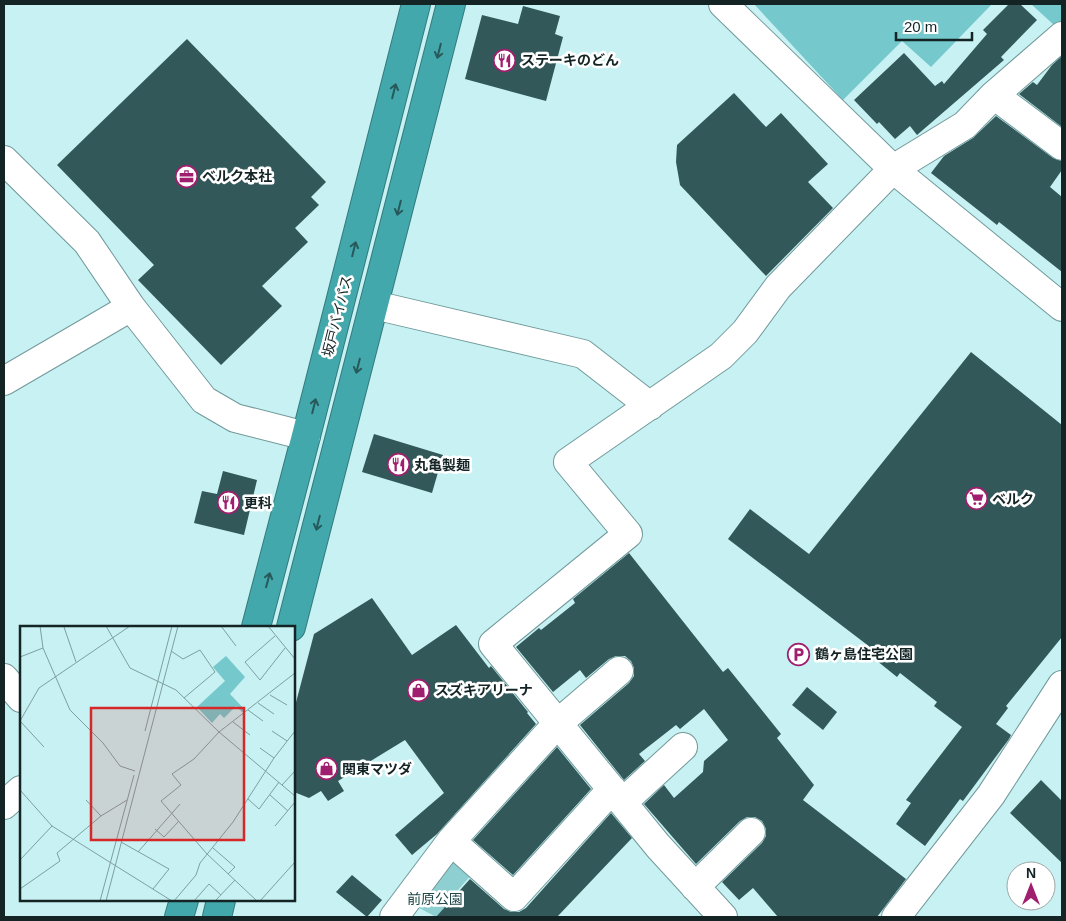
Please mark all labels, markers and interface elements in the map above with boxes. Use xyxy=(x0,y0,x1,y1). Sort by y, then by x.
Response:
scale bar xyxy=(896,10,972,42)
text: 20 m xyxy=(904,18,937,35)
one-way arrow xyxy=(434,42,443,58)
restaurant icon: ステーキのどん xyxy=(493,48,517,72)
place label: ステーキのどん xyxy=(521,52,619,68)
one-way arrow xyxy=(390,84,399,100)
office icon: ベルク本社 xyxy=(174,164,198,188)
place label: ベルク本社 xyxy=(202,168,272,184)
one-way arrow xyxy=(393,200,403,216)
one-way arrow xyxy=(350,241,359,257)
street label: 坂戸バイパス xyxy=(319,273,355,359)
one-way arrow xyxy=(353,357,362,373)
one-way arrow xyxy=(310,399,319,415)
restaurant icon: 丸亀製麺 xyxy=(386,453,410,477)
place label: 丸亀製麺 xyxy=(414,457,470,473)
supermarket icon: ベルク xyxy=(964,487,988,511)
restaurant icon: 更科 xyxy=(216,491,240,515)
place label: ベルク xyxy=(992,491,1034,507)
place label: 更科 xyxy=(244,495,272,511)
one-way arrow xyxy=(313,515,322,531)
one-way arrow xyxy=(264,573,273,589)
inset map xyxy=(20,626,295,901)
parking icon: 鶴ヶ島住宅公園 xyxy=(787,642,811,666)
place label: 鶴ヶ島住宅公園 xyxy=(815,646,913,662)
shop icon: スズキアリーナ xyxy=(407,678,431,702)
place label: スズキアリーナ xyxy=(435,682,533,698)
shop icon: 関東マツダ xyxy=(314,757,338,781)
place label: 関東マツダ xyxy=(342,761,412,777)
north arrow xyxy=(1006,861,1056,911)
text: N xyxy=(1026,865,1036,881)
park label: 前原公園 xyxy=(407,891,463,907)

